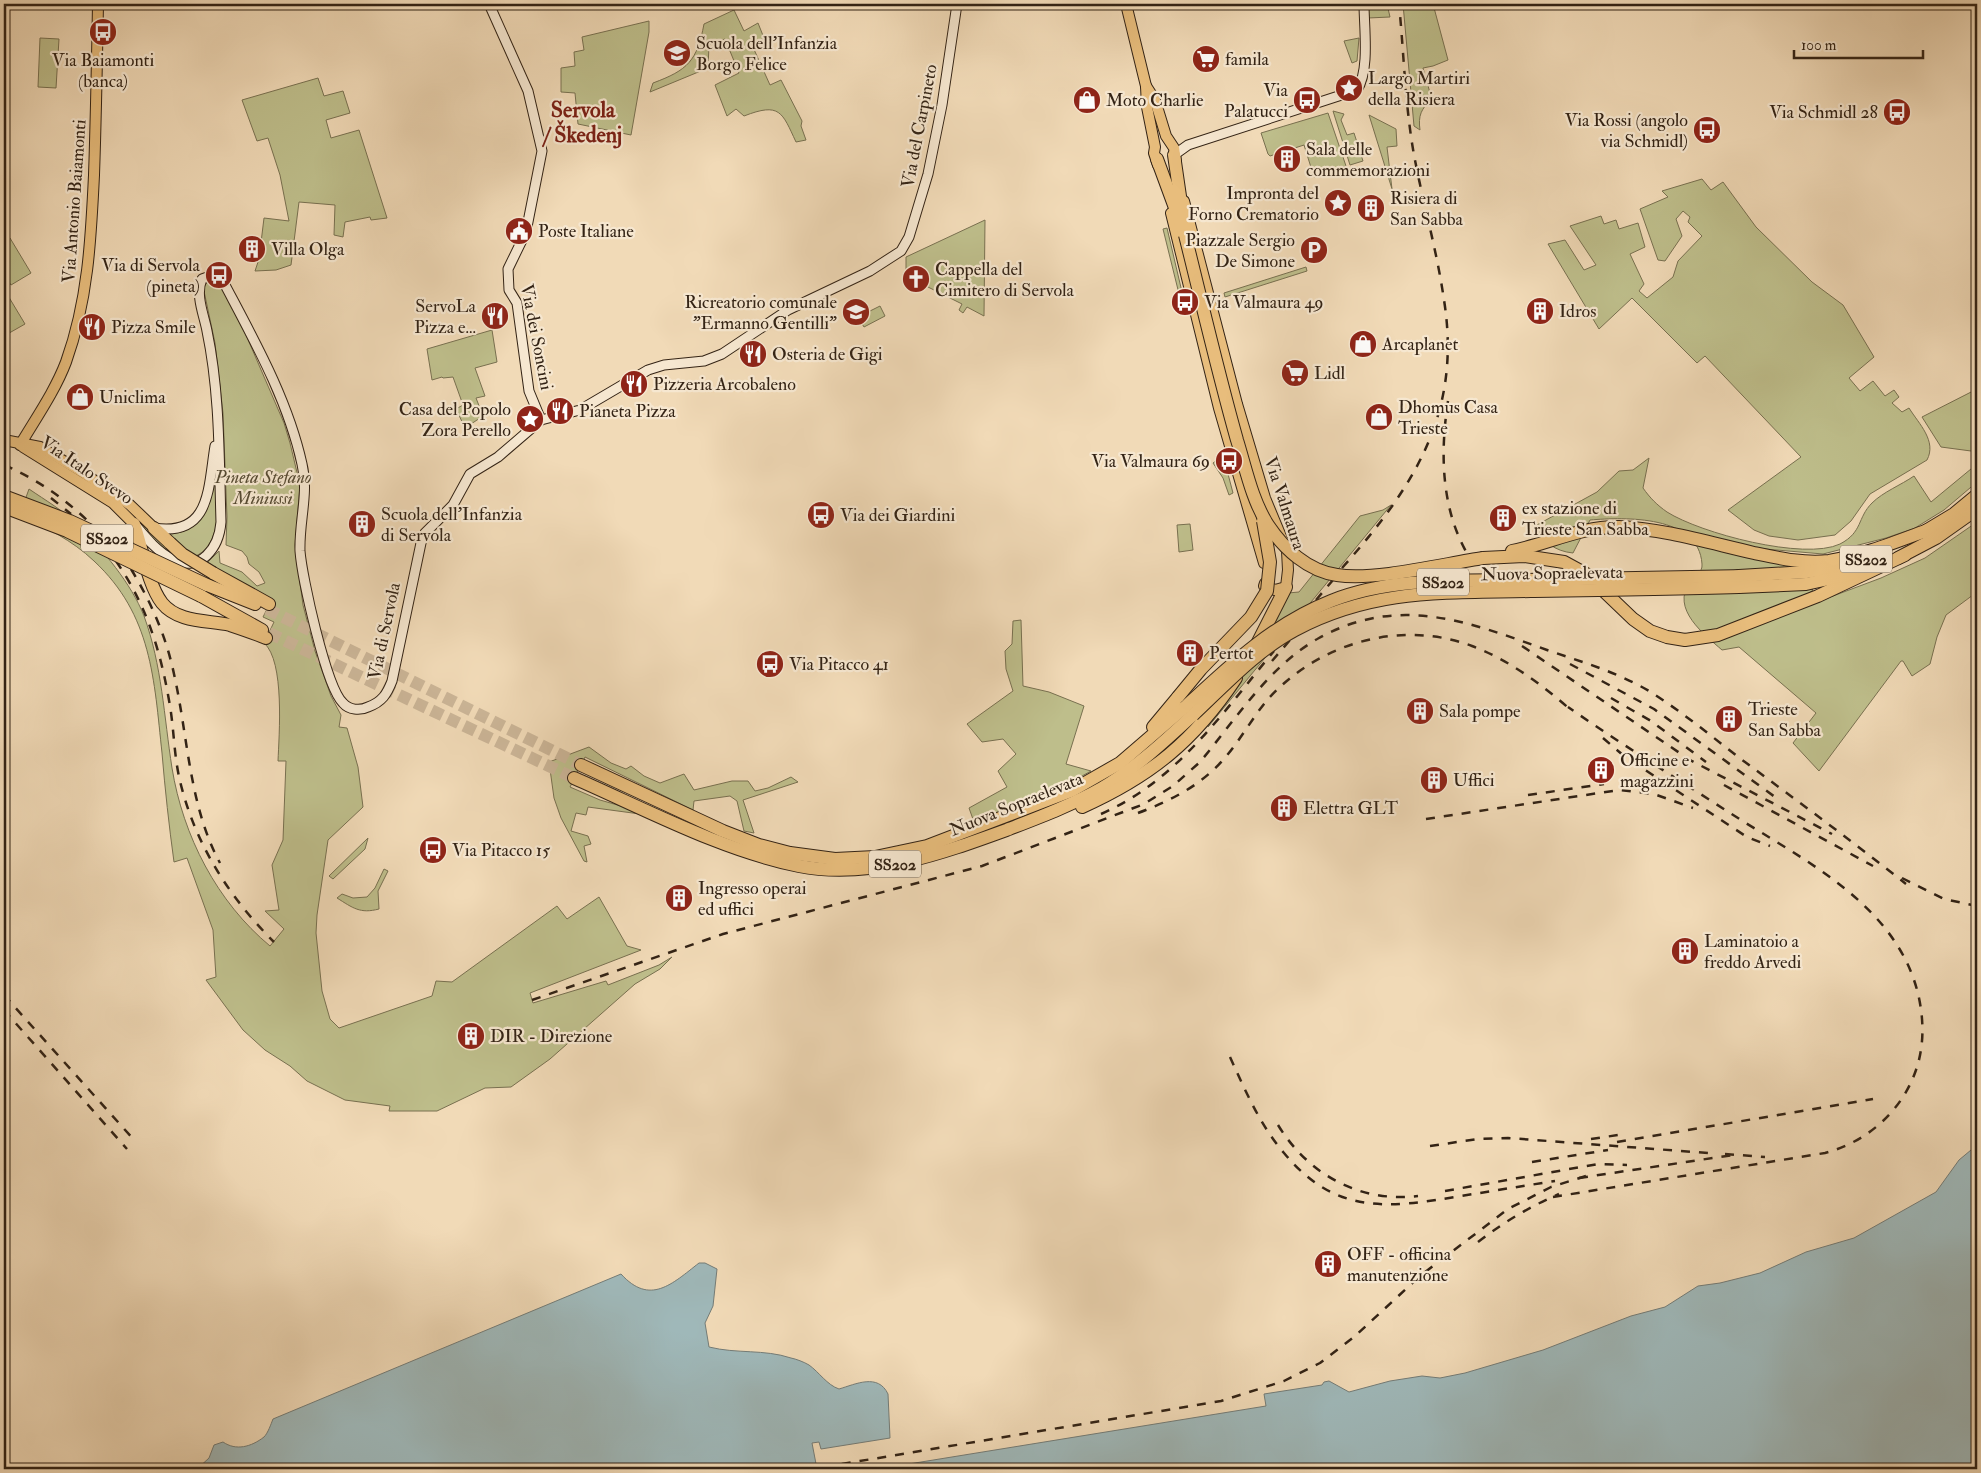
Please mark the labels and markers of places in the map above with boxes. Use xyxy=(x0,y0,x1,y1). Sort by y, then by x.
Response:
bus stop icon: Via Baiamonti (banca) xyxy=(88,17,118,47)
place label: Scuola dell'Infanzia Borgo Felice xyxy=(696,32,838,76)
school or university icon: Scuola dell'Infanzia Borgo Felice xyxy=(662,38,692,68)
supermarket icon: famila xyxy=(1191,44,1221,74)
place label: famila xyxy=(1225,48,1270,71)
place label: Via Baiamonti (banca) xyxy=(52,49,154,93)
place label: Largo Martiri della Risiera xyxy=(1368,67,1470,111)
place icon: Largo Martiri della Risiera xyxy=(1334,73,1364,103)
place label: Via Palatucci xyxy=(1224,79,1289,123)
shop icon: Moto Charlie xyxy=(1072,85,1102,115)
bus stop icon: Via Palatucci xyxy=(1292,85,1322,115)
place label: Moto Charlie xyxy=(1106,89,1204,112)
bus stop icon: Via Schmidl 28 xyxy=(1882,97,1912,127)
place label: Via Schmidl 28 xyxy=(1769,101,1878,124)
place label: Via Rossi (angolo via Schmidl) xyxy=(1565,109,1688,153)
bus stop icon: Via Rossi (angolo via Schmidl) xyxy=(1692,115,1722,145)
place label: Sala delle commemorazioni xyxy=(1306,138,1430,182)
building icon: Sala delle commemorazioni xyxy=(1272,144,1302,174)
place label: Impronta del Forno Crematorio xyxy=(1188,182,1319,226)
place label: Risiera di San Sabba xyxy=(1390,187,1464,231)
place icon: Impronta del Forno Crematorio xyxy=(1323,188,1353,218)
building icon: Risiera di San Sabba xyxy=(1356,193,1386,223)
public building icon: Poste Italiane xyxy=(504,216,534,246)
place label: Poste Italiane xyxy=(538,220,634,243)
place label: Piazzale Sergio De Simone xyxy=(1185,229,1295,273)
building icon: Villa Olga xyxy=(237,234,267,264)
parking icon: Piazzale Sergio De Simone xyxy=(1299,235,1329,265)
place label: Villa Olga xyxy=(271,238,345,261)
place label: Via di Servola (pineta) xyxy=(101,254,201,298)
place label: Cappella del Cimitero di Servola xyxy=(935,258,1075,302)
bus stop icon: Via di Servola (pineta) xyxy=(204,260,234,290)
church icon: Cappella del Cimitero di Servola xyxy=(901,264,931,294)
bus stop icon: Via Valmaura 49 xyxy=(1170,287,1200,317)
place label: Ricreatorio comunale "Ermanno Gentilli" xyxy=(685,291,837,335)
place label: Via Valmaura 49 xyxy=(1204,291,1323,314)
place label: ServoLa Pizza e... xyxy=(414,295,477,339)
building icon: Idros xyxy=(1525,296,1555,326)
school or university icon: Ricreatorio comunale "Ermanno Gentilli" xyxy=(841,297,871,327)
place label: Idros xyxy=(1559,300,1596,323)
restaurant icon: ServoLa Pizza e... xyxy=(480,301,510,331)
restaurant icon: Pizza Smile xyxy=(77,312,107,342)
place label: Pizza Smile xyxy=(111,316,196,339)
shop icon: Arcaplanet xyxy=(1348,329,1378,359)
place label: Arcaplanet xyxy=(1381,333,1459,356)
restaurant icon: Osteria de Gigi xyxy=(738,339,768,369)
place label: Osteria de Gigi xyxy=(772,343,883,366)
supermarket icon: Lidl xyxy=(1280,358,1310,388)
place label: Lidl xyxy=(1314,362,1346,385)
restaurant icon: Pizzeria Arcobaleno xyxy=(619,369,649,399)
place label: Pizzeria Arcobaleno xyxy=(653,373,796,396)
shop icon: Uniclima xyxy=(65,382,95,412)
place label: Uniclima xyxy=(99,386,166,409)
restaurant icon: Pianeta Pizza xyxy=(545,396,575,426)
place label: Dhomus Casa Trieste xyxy=(1398,396,1498,440)
place label: Casa del Popolo Zora Perello xyxy=(399,398,511,442)
place label: Pianeta Pizza xyxy=(579,400,676,423)
shop icon: Dhomus Casa Trieste xyxy=(1364,402,1394,432)
place icon: Casa del Popolo Zora Perello xyxy=(515,404,545,434)
bus stop icon: Via Valmaura 69 xyxy=(1214,446,1244,476)
place label: Via Valmaura 69 xyxy=(1091,450,1210,473)
place label: ex stazione di Trieste San Sabba xyxy=(1522,497,1649,541)
bus stop icon: Via dei Giardini xyxy=(806,500,836,530)
place label: Scuola dell'Infanzia di Servola xyxy=(381,503,523,547)
building icon: ex stazione di Trieste San Sabba xyxy=(1488,503,1518,533)
place label: Via dei Giardini xyxy=(840,504,955,527)
building icon: Scuola dell'Infanzia di Servola xyxy=(347,509,377,539)
building icon: Pertot xyxy=(1175,638,1205,668)
place label: Pertot xyxy=(1209,642,1254,665)
bus stop icon: Via Pitacco 41 xyxy=(755,649,785,679)
place label: Via Pitacco 41 xyxy=(789,653,889,676)
building icon: Sala pompe xyxy=(1405,696,1435,726)
place label: Trieste San Sabba xyxy=(1748,698,1822,742)
place label: Sala pompe xyxy=(1439,700,1521,723)
building icon: Trieste San Sabba xyxy=(1714,704,1744,734)
place label: Officine e magazzini xyxy=(1620,749,1694,793)
building icon: Officine e magazzini xyxy=(1586,755,1616,785)
building icon: Uffici xyxy=(1419,765,1449,795)
place label: Uffici xyxy=(1453,769,1495,792)
building icon: Elettra GLT xyxy=(1269,793,1299,823)
place label: Elettra GLT xyxy=(1303,797,1399,820)
bus stop icon: Via Pitacco 15 xyxy=(418,835,448,865)
place label: Via Pitacco 15 xyxy=(452,839,550,862)
place label: Ingresso operai ed uffici xyxy=(698,877,807,921)
building icon: Ingresso operai ed uffici xyxy=(664,883,694,913)
place label: Laminatoio a freddo Arvedi xyxy=(1704,930,1801,974)
building icon: Laminatoio a freddo Arvedi xyxy=(1670,936,1700,966)
building icon: DIR - Direzione xyxy=(456,1021,486,1051)
place label: DIR - Direzione xyxy=(490,1025,613,1048)
place label: OFF - officina manutenzione xyxy=(1347,1243,1452,1287)
building icon: OFF - officina manutenzione xyxy=(1313,1249,1343,1279)

